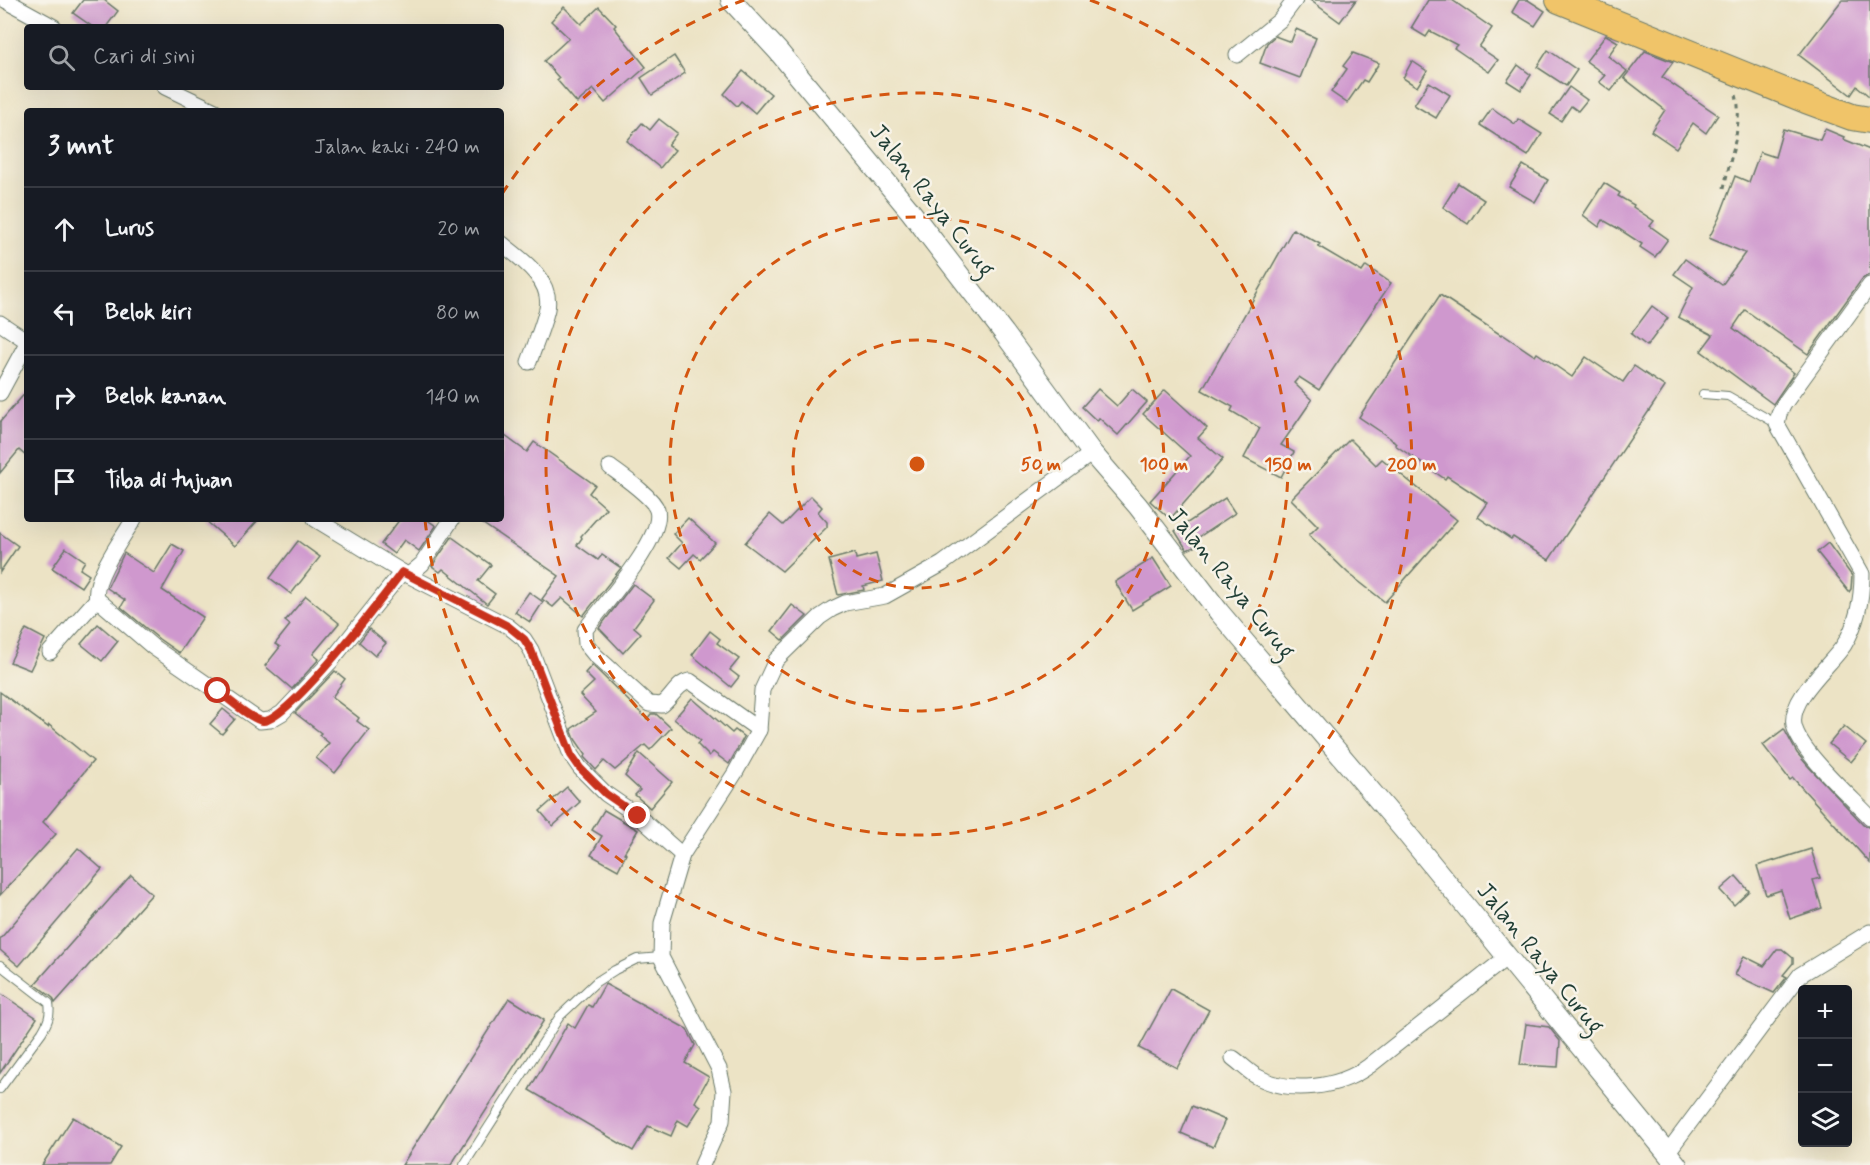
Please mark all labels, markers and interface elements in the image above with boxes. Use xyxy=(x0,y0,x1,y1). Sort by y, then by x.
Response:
search box xyxy=(24,24,504,90)
icon: search xyxy=(45,41,78,74)
text: Cari di sini xyxy=(93,43,195,71)
street label: Jalan Raya Curug xyxy=(860,118,1002,286)
text: 3 mnt xyxy=(48,130,114,164)
text: Jalan kaki · 240 m xyxy=(314,134,480,161)
icon: ahead xyxy=(48,213,81,246)
text: Lurus xyxy=(105,215,154,243)
text: 20 m xyxy=(437,216,480,243)
icon: left xyxy=(48,297,81,330)
text: Belok kiri xyxy=(105,299,192,327)
text: 80 m xyxy=(436,300,480,327)
icon: right xyxy=(48,381,81,414)
text: Belok kanan xyxy=(105,383,226,411)
text: 140 m xyxy=(426,384,480,411)
text: 50 m xyxy=(1021,453,1061,477)
text: 100 m xyxy=(1140,453,1188,477)
text: 150 m xyxy=(1264,453,1312,477)
text: 200 m xyxy=(1387,453,1437,477)
centre of rings xyxy=(907,454,927,474)
icon: arrive xyxy=(48,465,81,498)
text: Tiba di tujuan xyxy=(105,467,233,495)
street label: Jalan Raya Curug xyxy=(1158,502,1302,668)
route start xyxy=(204,677,230,703)
route end xyxy=(624,802,650,828)
street label: Jalan Raya Curug xyxy=(1467,877,1611,1043)
map controls xyxy=(1798,985,1852,1147)
button: + xyxy=(1798,985,1852,1039)
button: − xyxy=(1798,1039,1852,1093)
button: layers xyxy=(1798,1093,1852,1147)

